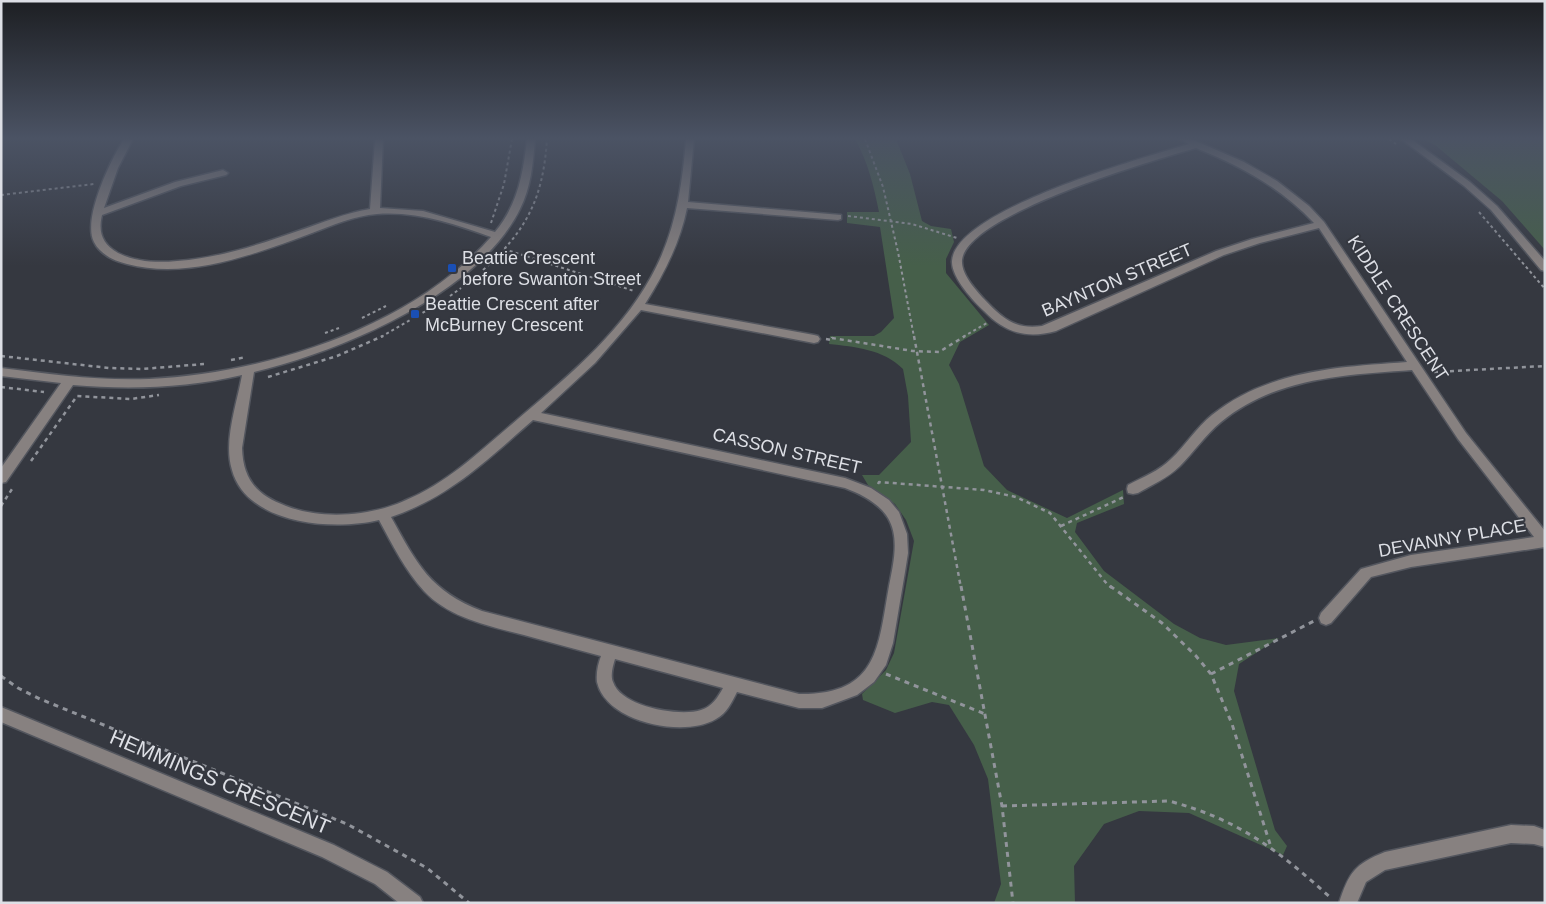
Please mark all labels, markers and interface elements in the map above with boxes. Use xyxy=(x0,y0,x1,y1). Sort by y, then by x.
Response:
street label: KIDDLE CRESCENT xyxy=(1344,232,1452,384)
street label: BAYNTON STREET xyxy=(1039,239,1195,321)
place label: Beattie Crescent before Swanton Street xyxy=(462,248,641,289)
marker: Beattie Crescent before Swanton Street xyxy=(446,262,458,274)
place label: Beattie Crescent after McBurney Crescent xyxy=(425,294,599,335)
marker: Beattie Crescent after McBurney Crescent xyxy=(409,308,421,320)
street label: CASSON STREET xyxy=(711,424,863,478)
street label: DEVANNY PLACE xyxy=(1377,515,1527,561)
street label: HEMMINGS CRESCENT xyxy=(107,725,334,838)

